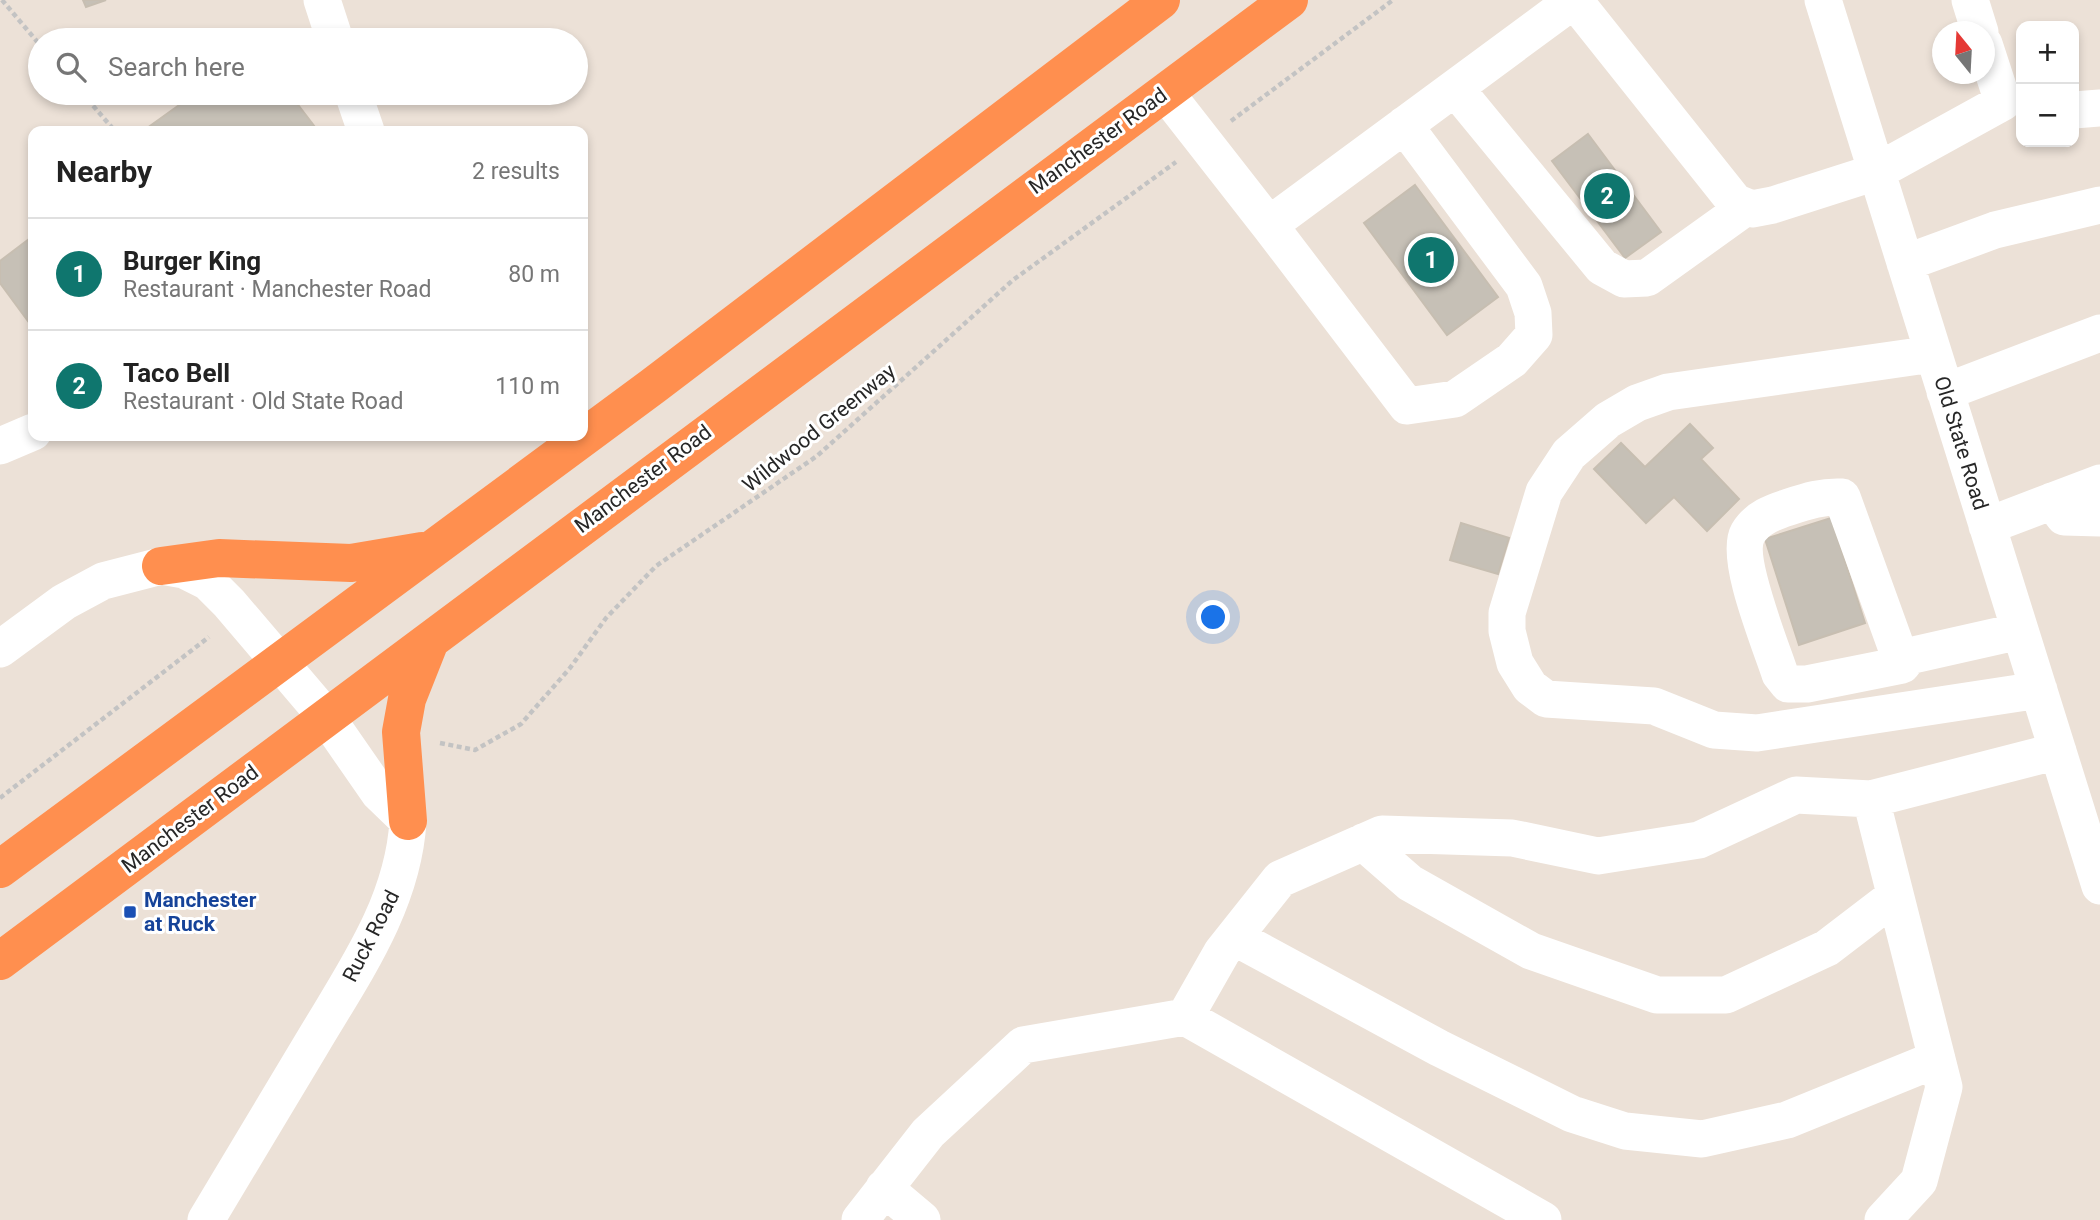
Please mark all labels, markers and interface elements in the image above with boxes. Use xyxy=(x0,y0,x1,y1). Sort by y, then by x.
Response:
north arrow xyxy=(1932,21,1995,84)
map controls xyxy=(2016,21,2079,147)
button: + xyxy=(2016,21,2079,84)
search box xyxy=(28,28,588,105)
icon: search xyxy=(52,48,90,86)
text: Search here xyxy=(108,52,245,82)
street label: Manchester Road xyxy=(1024,83,1172,199)
button: − xyxy=(2016,84,2079,147)
text: Nearby xyxy=(56,154,152,189)
text: 2 results xyxy=(472,158,560,185)
pin: 2 xyxy=(1584,170,1630,222)
pin: 1 xyxy=(1408,234,1454,286)
text: Burger King xyxy=(123,246,261,276)
text: 1 xyxy=(72,261,86,288)
text: 80 m xyxy=(508,261,560,288)
text: Restaurant · Manchester Road xyxy=(123,276,432,303)
text: Taco Bell xyxy=(123,358,230,388)
street label: Wildwood Greenway xyxy=(738,359,900,497)
text: 2 xyxy=(72,373,86,400)
text: 110 m xyxy=(495,373,560,400)
street label: Old State Road xyxy=(1929,373,1993,513)
text: Restaurant · Old State Road xyxy=(123,388,403,415)
street label: Manchester Road xyxy=(570,420,716,538)
your location xyxy=(1196,600,1230,634)
street label: Manchester Road xyxy=(117,760,263,878)
street label: Ruck Road xyxy=(338,886,404,986)
place label: Manchester at Ruck xyxy=(144,888,257,936)
marker: Manchester at Ruck xyxy=(122,904,138,920)

